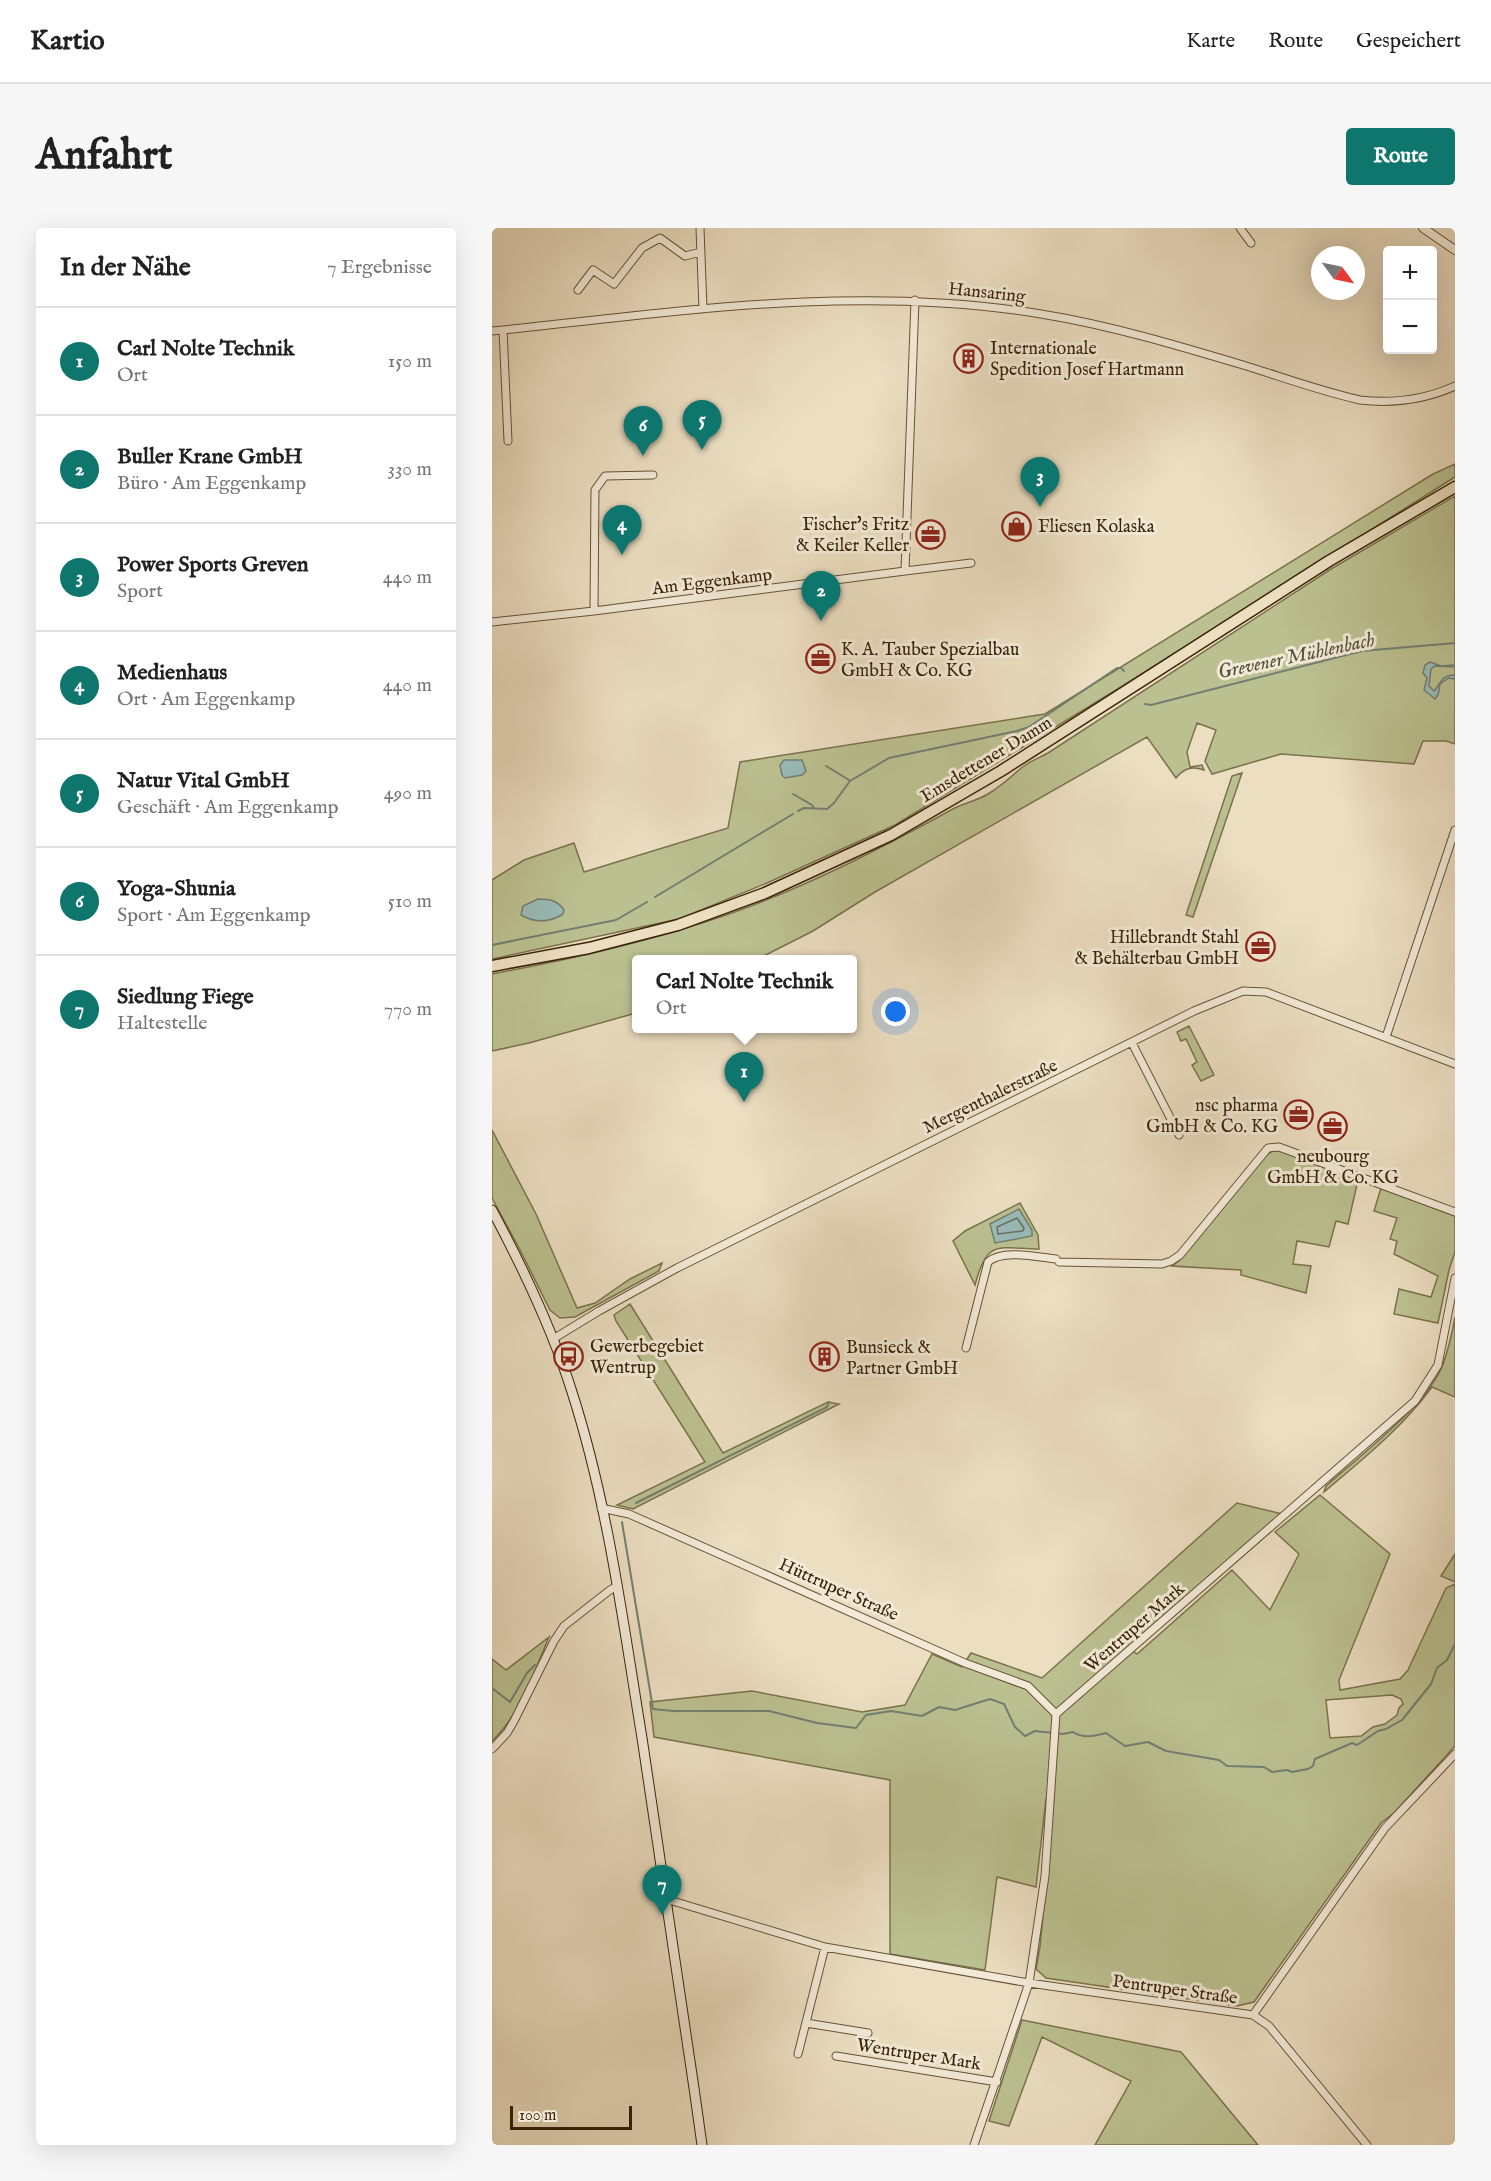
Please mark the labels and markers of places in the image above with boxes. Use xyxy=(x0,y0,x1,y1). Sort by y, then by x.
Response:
place label: Internationale Spedition Josef Hartmann xyxy=(990,338,1185,382)
building icon: Internationale Spedition Josef Hartmann xyxy=(953,342,985,374)
pin: 5 xyxy=(682,400,722,450)
pin: 6 xyxy=(624,406,662,456)
pin: 3 xyxy=(1020,458,1060,507)
pin: 4 xyxy=(602,506,642,555)
shop icon: Fliesen Kolaska xyxy=(1001,510,1033,542)
place label: Fischer's Fritz & Keiler Keller xyxy=(796,514,909,558)
place label: Fliesen Kolaska xyxy=(1038,516,1155,539)
office icon: Fischer's Fritz & Keiler Keller xyxy=(914,518,946,550)
pin: 2 xyxy=(802,572,840,621)
place label: K. A. Tauber Spezialbau GmbH & Co. KG xyxy=(841,639,1019,683)
office icon: K. A. Tauber Spezialbau GmbH & Co. KG xyxy=(804,643,836,675)
place label: Hillebrandt Stahl & Behälterbau GmbH xyxy=(1074,927,1239,971)
office icon: Hillebrandt Stahl & Behälterbau GmbH xyxy=(1244,931,1276,963)
pin: 1 xyxy=(724,1052,764,1102)
place label: nsc pharma GmbH & Co. KG xyxy=(1146,1095,1279,1139)
office icon: nsc pharma GmbH & Co. KG xyxy=(1283,1099,1315,1131)
office icon: neubourg GmbH & Co. KG xyxy=(1317,1111,1349,1143)
place label: neubourg GmbH & Co. KG xyxy=(1267,1146,1400,1190)
place label: Gewerbegebiet Wentrup xyxy=(590,1336,704,1380)
place label: Bunsieck & Partner GmbH xyxy=(846,1337,958,1381)
bus stop icon: Gewerbegebiet Wentrup xyxy=(553,1340,585,1372)
building icon: Bunsieck & Partner GmbH xyxy=(809,1341,841,1373)
pin: 7 xyxy=(642,1866,682,1915)

